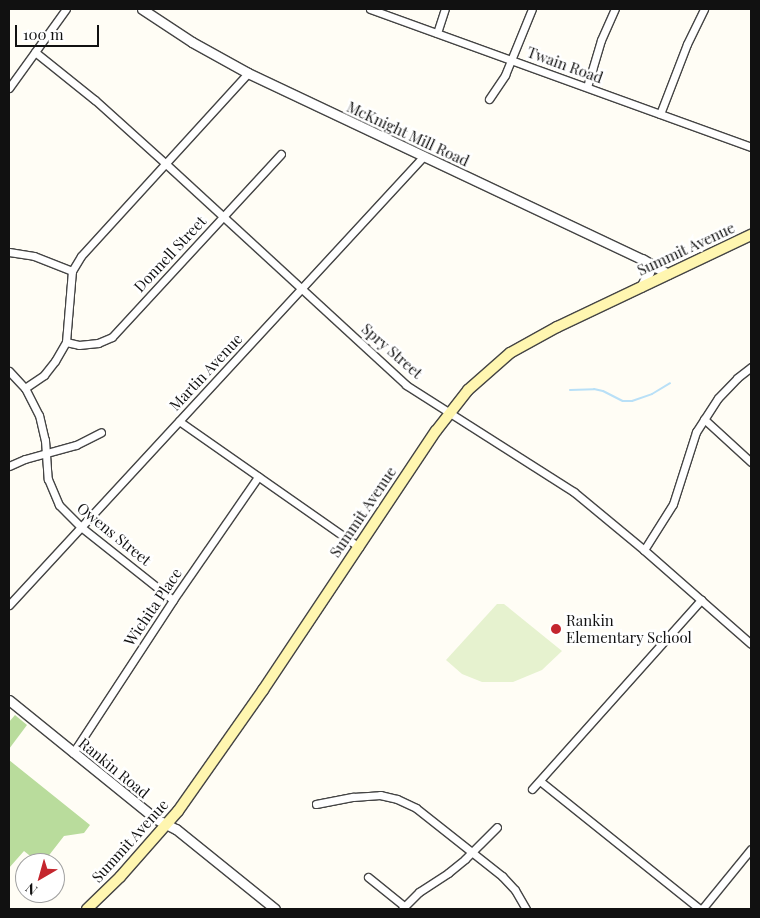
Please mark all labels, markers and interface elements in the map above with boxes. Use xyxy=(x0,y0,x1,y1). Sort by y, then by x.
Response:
scale bar xyxy=(18,15,101,47)
text: 100 m xyxy=(23,24,64,44)
street label: Twain Road xyxy=(525,43,605,87)
street label: McKnight Mill Road xyxy=(344,98,472,170)
street label: Donnell Street xyxy=(130,212,210,296)
street label: Summit Avenue xyxy=(634,218,738,280)
street label: Spry Street xyxy=(358,320,426,382)
street label: Martin Avenue xyxy=(166,330,246,414)
street label: Summit Avenue xyxy=(326,463,400,561)
street label: Owens Street xyxy=(73,499,155,569)
street label: Wichita Place xyxy=(120,565,186,649)
place label: Rankin Elementary School xyxy=(566,611,692,646)
marker: Rankin Elementary School xyxy=(550,623,562,635)
street label: Rankin Road xyxy=(75,734,153,802)
street label: Summit Avenue xyxy=(88,795,172,887)
north arrow xyxy=(15,853,65,903)
text: N xyxy=(21,879,41,900)

